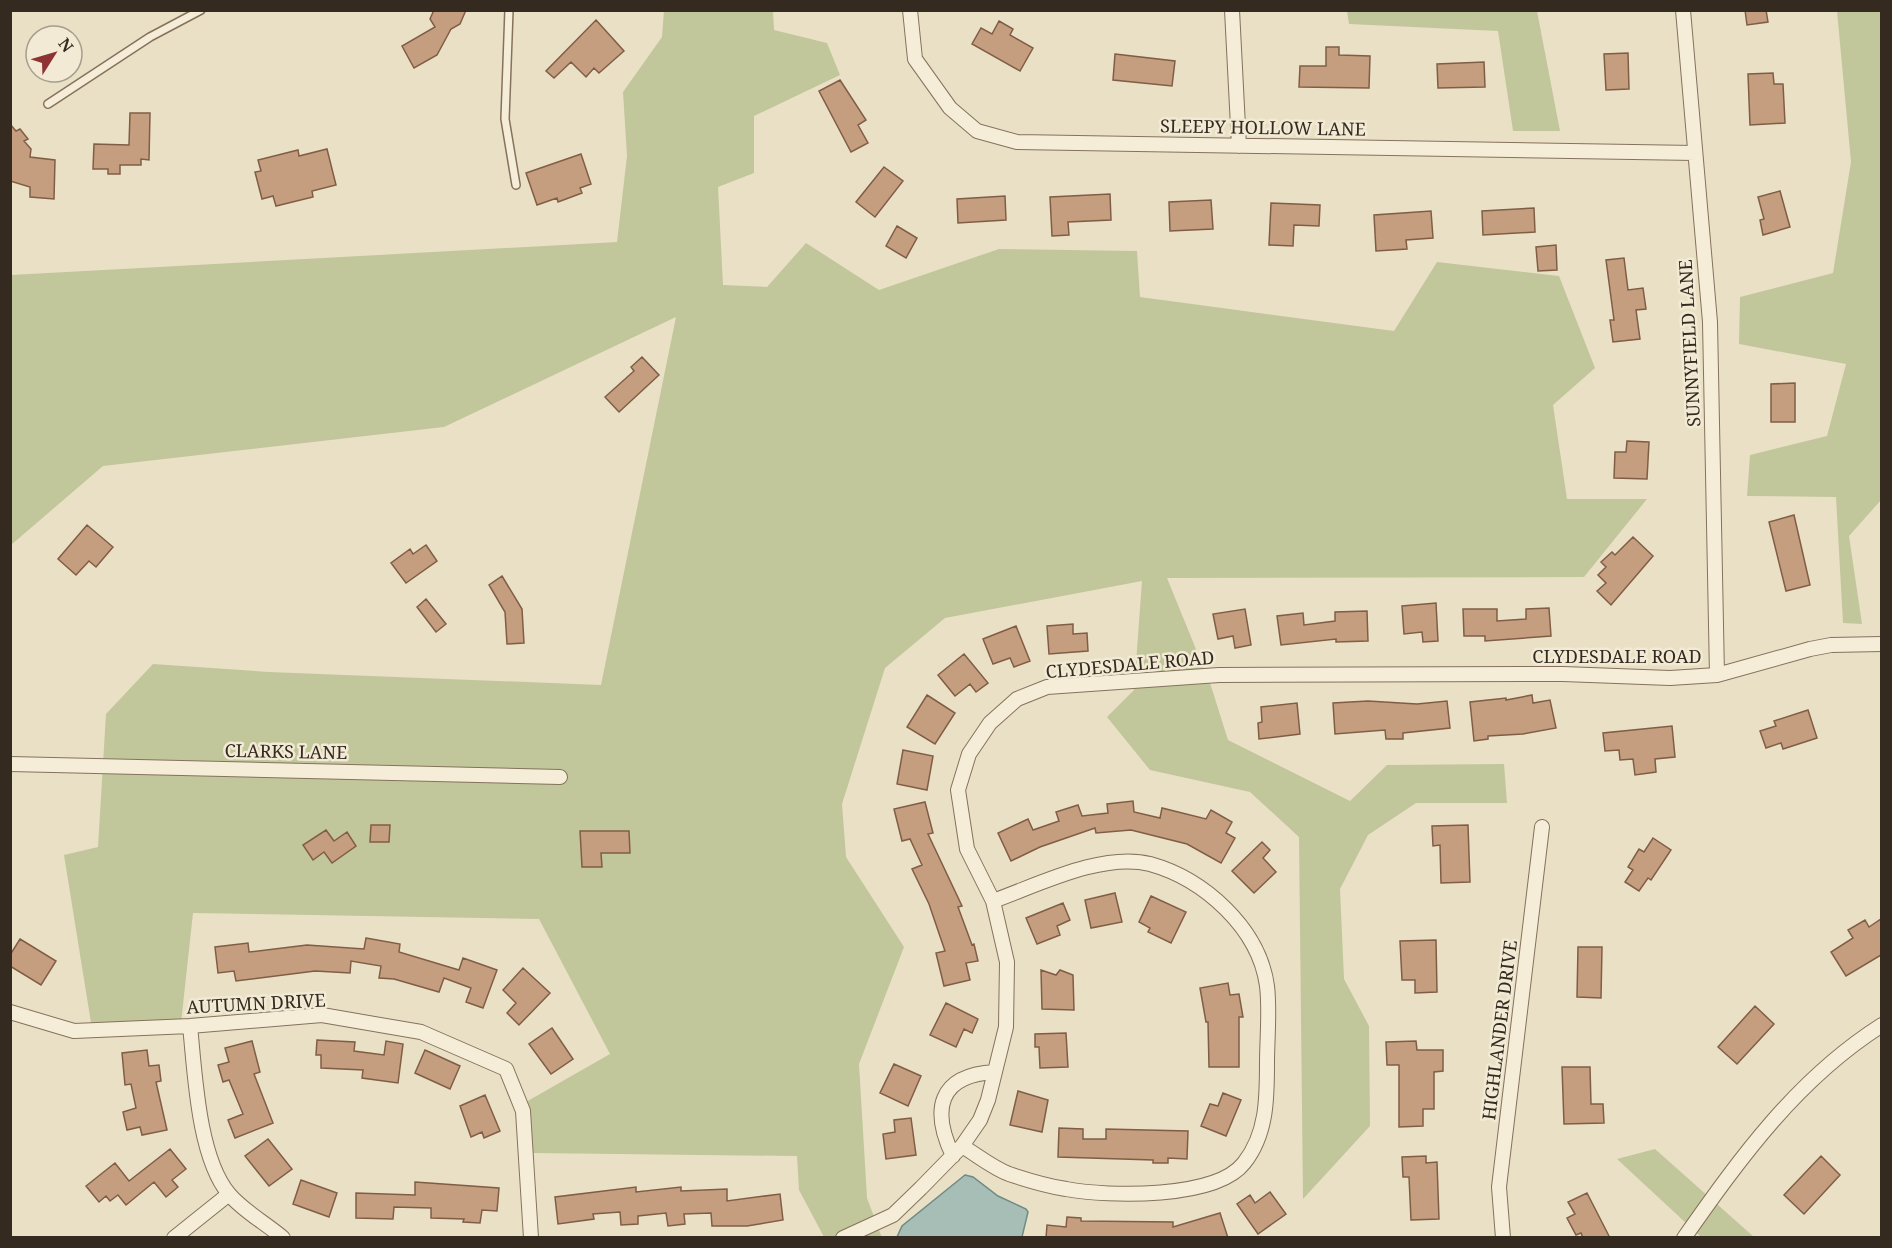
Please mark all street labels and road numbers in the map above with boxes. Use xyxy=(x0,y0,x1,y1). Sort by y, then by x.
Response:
street label: SLEEPY HOLLOW LANE xyxy=(1160,113,1366,141)
street label: SUNNYFIELD LANE xyxy=(1673,259,1705,427)
street label: CLYDESDALE ROAD xyxy=(1532,644,1702,668)
street label: CLYDESDALE ROAD xyxy=(1045,645,1215,683)
street label: CLARKS LANE xyxy=(224,738,348,764)
street label: HIGHLANDER DRIVE xyxy=(1476,938,1522,1121)
street label: AUTUMN DRIVE xyxy=(186,987,326,1019)

